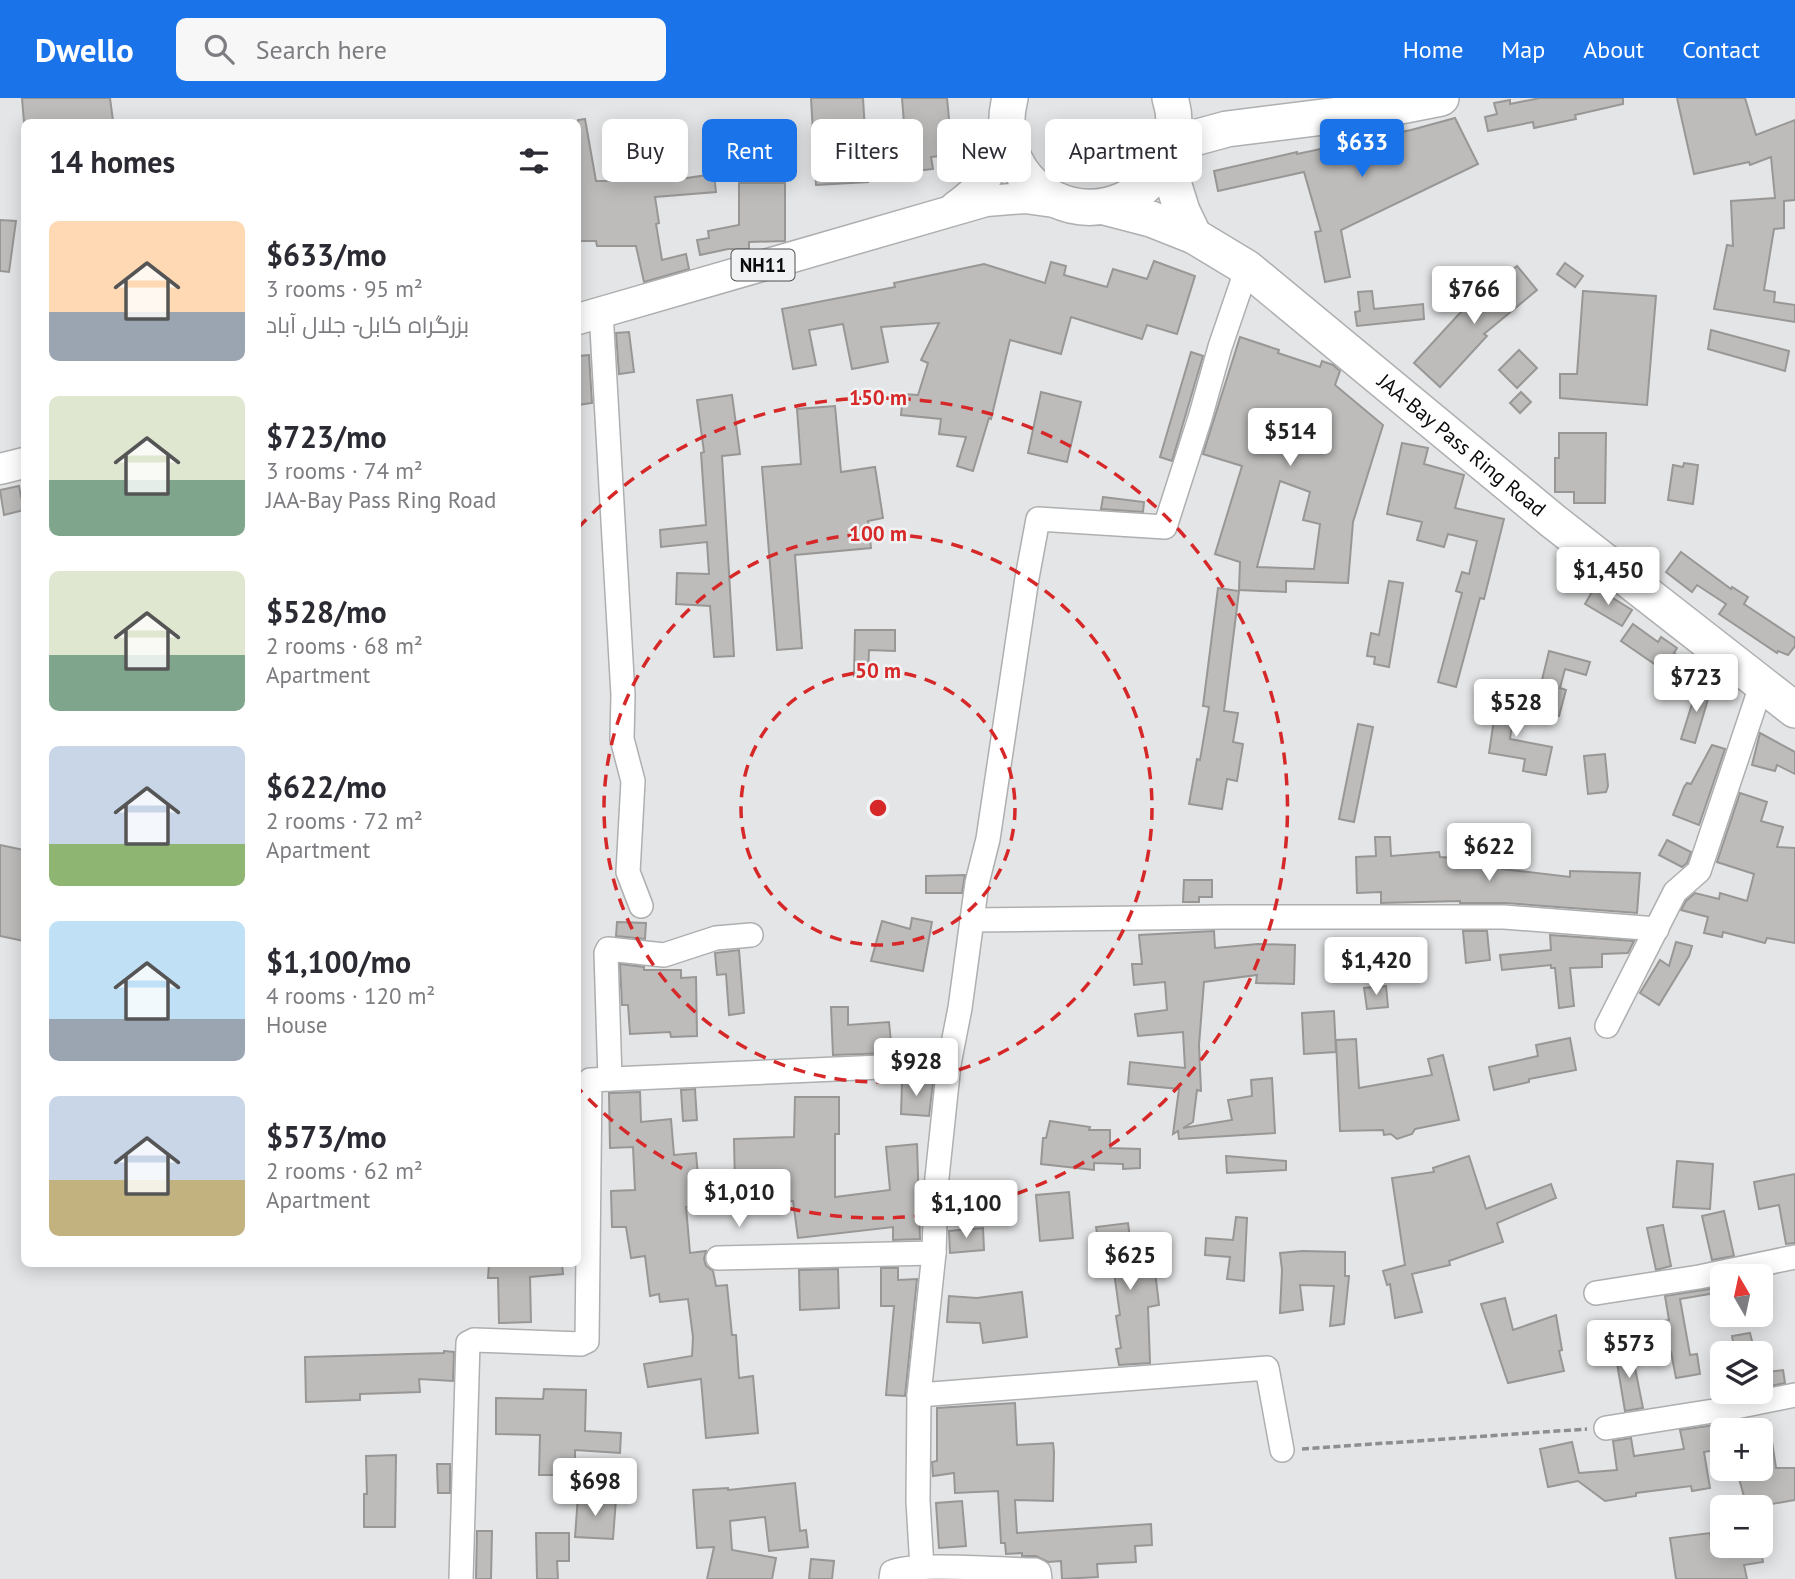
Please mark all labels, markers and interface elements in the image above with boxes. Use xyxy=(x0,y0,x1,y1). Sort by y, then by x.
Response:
search box xyxy=(176,18,666,81)
text: Dwello xyxy=(35,28,134,71)
icon: search xyxy=(200,30,238,68)
text: Search here xyxy=(256,33,387,66)
text: Home xyxy=(1403,34,1463,65)
text: Map xyxy=(1501,34,1545,65)
text: About xyxy=(1583,34,1644,65)
text: Contact xyxy=(1682,34,1760,65)
chip: Buy xyxy=(602,119,688,182)
chip: Rent xyxy=(702,119,797,182)
chip: Filters xyxy=(811,119,923,182)
chip: New xyxy=(937,119,1031,182)
chip: Apartment xyxy=(1045,119,1202,182)
pin: $633 xyxy=(1321,120,1403,179)
text: $633 xyxy=(1336,127,1388,156)
text: 14 homes xyxy=(49,142,175,181)
icon: filters xyxy=(515,142,553,180)
text: $633/mo xyxy=(266,235,387,274)
icon: home xyxy=(105,249,189,333)
road number: NH11 xyxy=(732,250,794,280)
pin: $766 xyxy=(1433,266,1515,326)
text: 3 rooms · 95 m² xyxy=(266,274,423,303)
text: $766 xyxy=(1448,274,1500,303)
text: بزرگراه کابل- جلال آباد xyxy=(266,310,469,339)
street label: JAA-Bay Pass Ring Road xyxy=(1371,367,1552,522)
text: 150 m xyxy=(849,384,907,411)
pin: $514 xyxy=(1249,408,1331,468)
text: $514 xyxy=(1264,416,1316,445)
text: $723/mo xyxy=(266,417,387,456)
icon: home xyxy=(105,424,189,508)
text: 3 rooms · 74 m² xyxy=(266,456,423,485)
text: JAA-Bay Pass Ring Road xyxy=(266,485,496,514)
text: 100 m xyxy=(849,520,907,547)
pin: $1,450 xyxy=(1551,547,1665,607)
text: $1,450 xyxy=(1572,555,1644,584)
text: $528/mo xyxy=(266,592,387,631)
icon: home xyxy=(105,599,189,683)
text: 2 rooms · 68 m² xyxy=(266,631,423,660)
pin: $723 xyxy=(1655,654,1737,714)
text: 50 m xyxy=(855,657,901,684)
text: Apartment xyxy=(266,660,370,689)
text: $723 xyxy=(1670,662,1722,691)
pin: $528 xyxy=(1475,680,1557,739)
text: $528 xyxy=(1490,687,1542,716)
text: $622/mo xyxy=(266,767,387,806)
icon: home xyxy=(105,774,189,858)
centre of rings xyxy=(866,796,890,820)
text: 2 rooms · 72 m² xyxy=(266,806,423,835)
pin: $622 xyxy=(1448,824,1530,883)
text: $622 xyxy=(1463,831,1515,860)
text: Apartment xyxy=(266,835,370,864)
pin: $1,420 xyxy=(1319,937,1433,997)
text: $1,100/mo xyxy=(266,942,411,981)
text: $1,420 xyxy=(1340,945,1412,974)
icon: home xyxy=(105,949,189,1033)
text: 4 rooms · 120 m² xyxy=(266,981,435,1010)
text: House xyxy=(266,1010,328,1039)
pin: $928 xyxy=(875,1038,957,1098)
text: $928 xyxy=(890,1046,942,1075)
text: $573/mo xyxy=(266,1117,387,1156)
icon: home xyxy=(105,1124,189,1208)
text: 2 rooms · 62 m² xyxy=(266,1156,423,1185)
pin: $1,010 xyxy=(682,1170,796,1229)
text: $1,010 xyxy=(703,1177,775,1206)
pin: $1,100 xyxy=(909,1180,1023,1240)
text: Apartment xyxy=(266,1185,370,1214)
text: $1,100 xyxy=(930,1188,1002,1217)
pin: $625 xyxy=(1089,1232,1171,1292)
text: $625 xyxy=(1104,1240,1156,1269)
north arrow xyxy=(1710,1264,1773,1326)
map controls xyxy=(1710,1264,1773,1558)
pin: $573 xyxy=(1588,1320,1670,1380)
text: $573 xyxy=(1603,1328,1655,1357)
button: layers xyxy=(1710,1341,1773,1404)
button: + xyxy=(1710,1418,1773,1481)
pin: $698 xyxy=(554,1458,636,1518)
text: $698 xyxy=(569,1466,621,1495)
button: − xyxy=(1710,1495,1773,1558)

